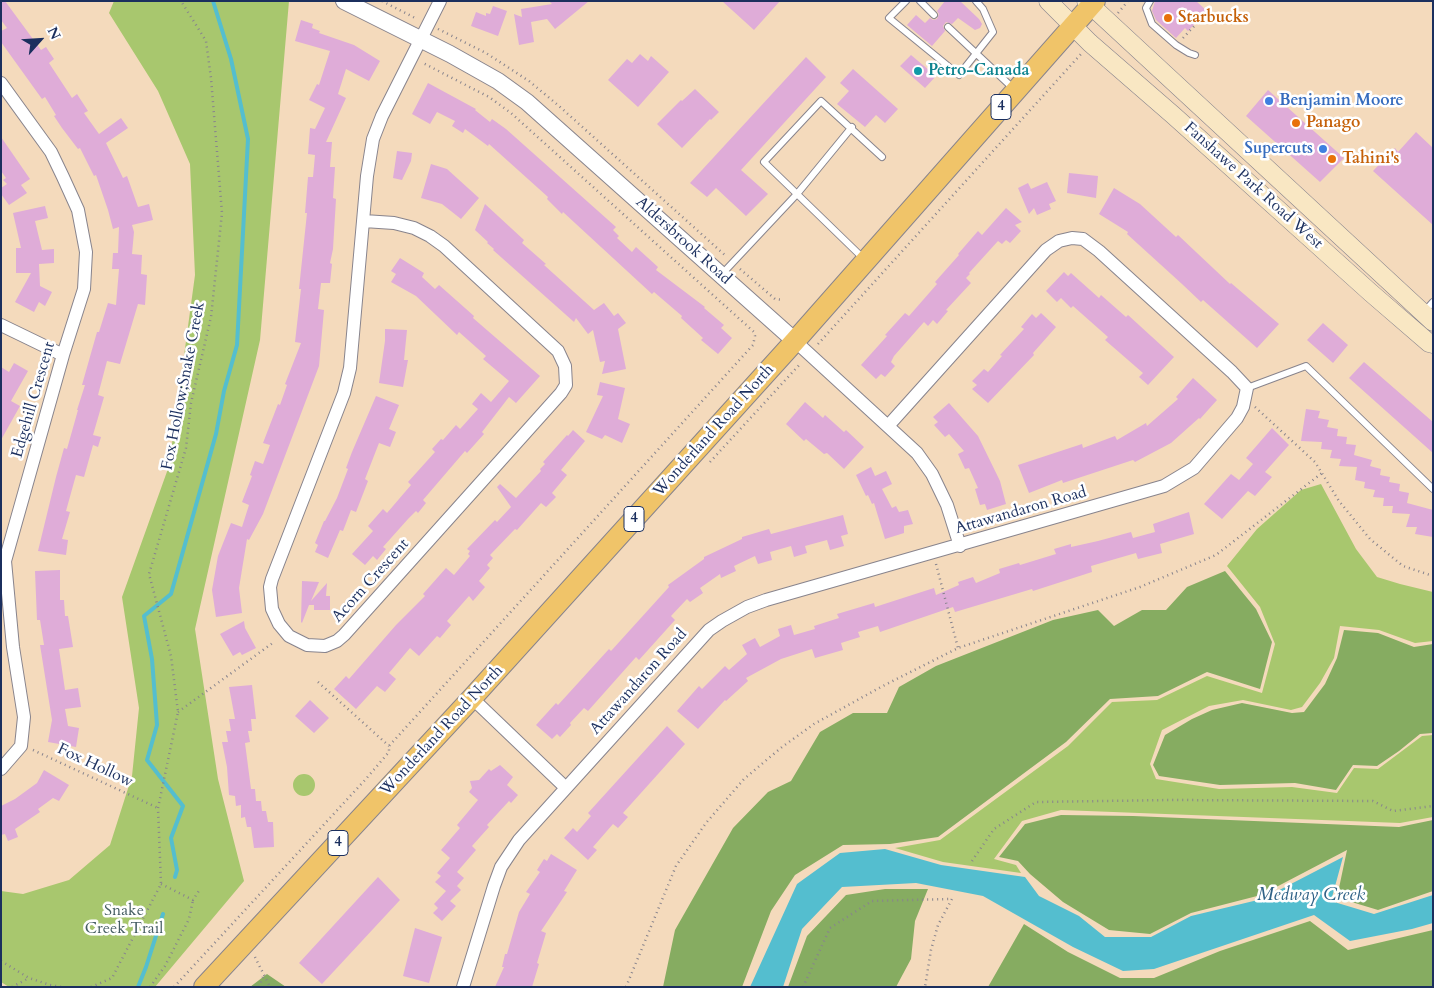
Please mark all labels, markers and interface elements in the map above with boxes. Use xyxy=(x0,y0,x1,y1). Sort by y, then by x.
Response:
place label: Starbucks xyxy=(1178,8,1249,28)
marker: Starbucks xyxy=(1162,12,1174,24)
north arrow xyxy=(15,15,65,65)
text: N xyxy=(43,24,65,43)
place label: Petro-Canada xyxy=(928,61,1029,81)
marker: Petro-Canada xyxy=(912,65,924,77)
place label: Benjamin Moore xyxy=(1279,91,1403,111)
road number: 4 xyxy=(991,94,1011,120)
marker: Benjamin Moore xyxy=(1263,95,1275,107)
place label: Panago xyxy=(1306,113,1360,133)
marker: Panago xyxy=(1290,117,1302,129)
street label: Fanshawe Park Road West xyxy=(1180,118,1326,254)
place label: Supercuts xyxy=(1244,139,1313,159)
marker: Supercuts xyxy=(1317,143,1329,155)
place label: Tahini's xyxy=(1342,149,1399,169)
marker: Tahini's xyxy=(1326,153,1338,165)
street label: Aldersbrook Road xyxy=(631,193,735,289)
street label: Fox Hollow;Snake Creek xyxy=(158,300,210,472)
street label: Edgehill Crescent xyxy=(8,340,60,460)
street label: Wonderland Road North xyxy=(650,361,778,501)
street label: Attawandaron Road xyxy=(953,483,1089,539)
road number: 4 xyxy=(624,506,644,532)
street label: Acorn Crescent xyxy=(328,535,414,627)
street label: Attawandaron Road xyxy=(586,625,692,739)
street label: Wonderland Road North xyxy=(377,662,507,800)
street label: Fox Hollow xyxy=(54,740,136,792)
road number: 4 xyxy=(328,830,348,856)
water label: Medway Creek xyxy=(1257,885,1365,907)
park label: Snake Creek Trail xyxy=(85,901,163,939)

